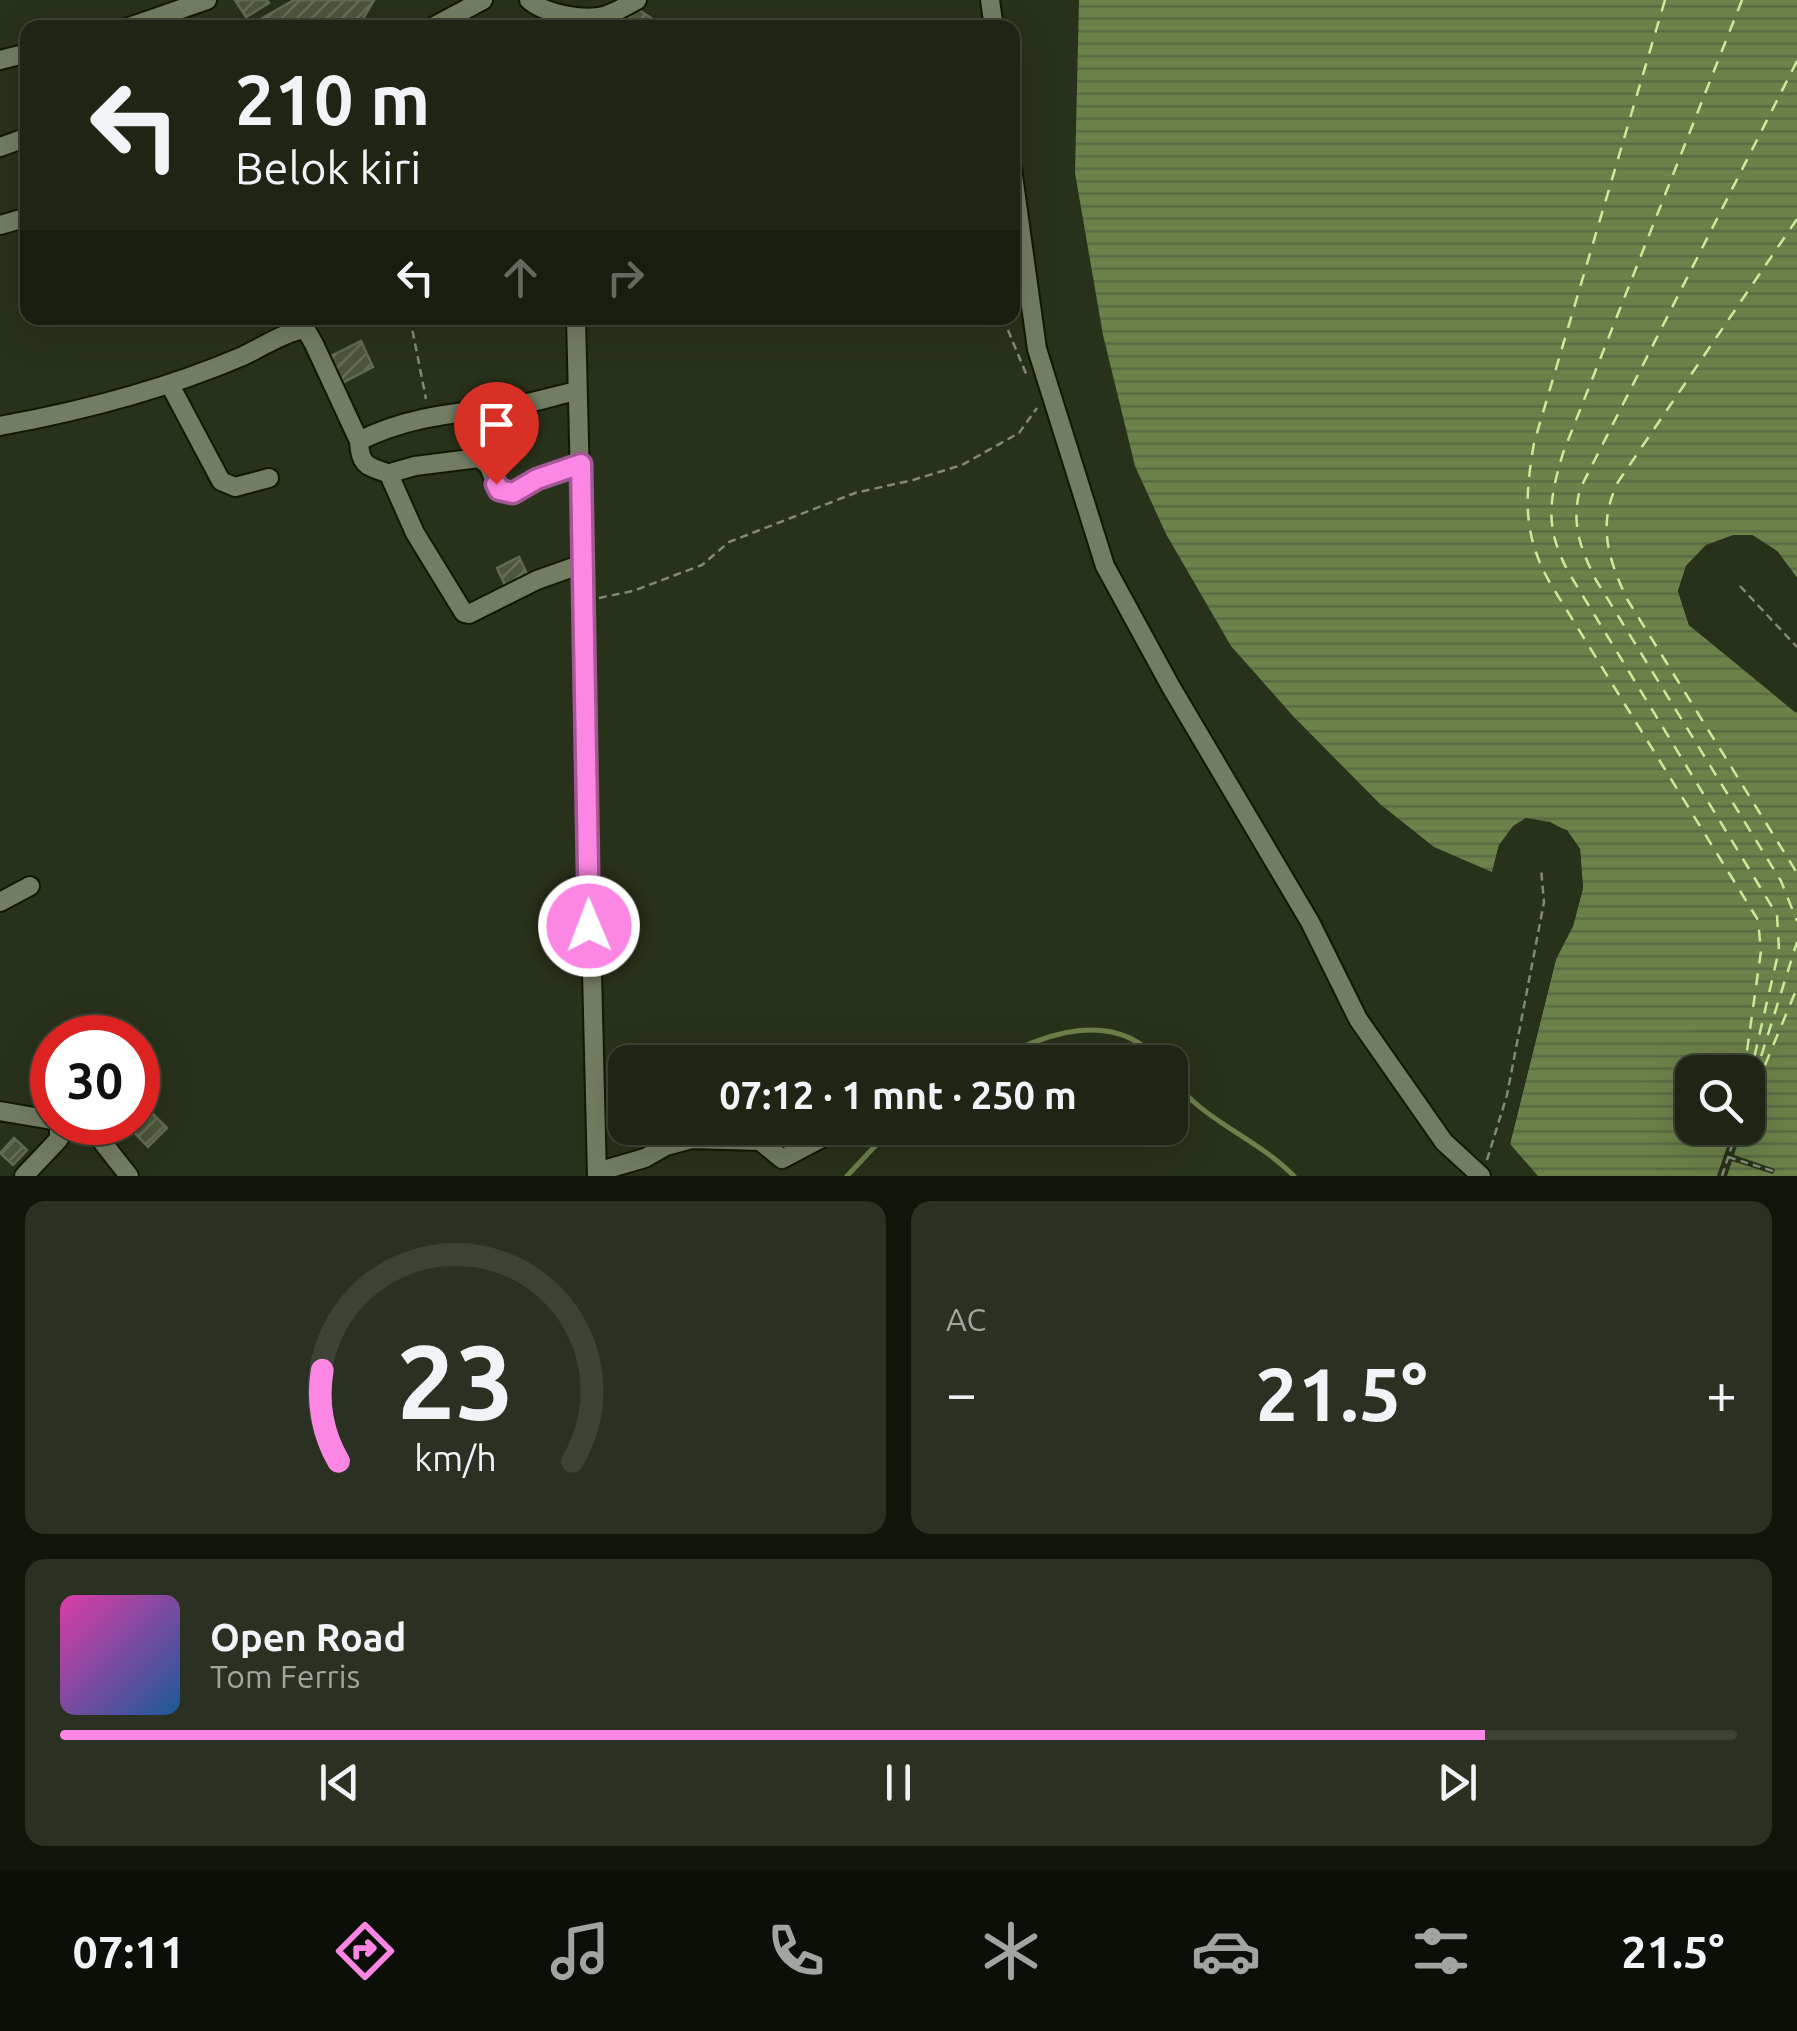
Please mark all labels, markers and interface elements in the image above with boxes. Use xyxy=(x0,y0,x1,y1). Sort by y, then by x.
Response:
icon: left xyxy=(70,60,200,190)
text: 210 m xyxy=(235,60,430,138)
text: Belok kiri xyxy=(235,142,421,193)
icon: left xyxy=(388,250,443,305)
icon: ahead xyxy=(493,250,548,305)
icon: right xyxy=(598,250,653,305)
pin xyxy=(454,382,539,485)
icon: arrive xyxy=(469,397,524,452)
position arrow xyxy=(537,874,641,978)
speed limit sign: 30 xyxy=(30,1015,160,1145)
map controls xyxy=(1675,1055,1765,1145)
button: search xyxy=(1675,1055,1765,1145)
text: 07:12 · 1 mnt · 250 m xyxy=(719,1074,1077,1116)
text: AC xyxy=(946,1301,986,1337)
text: 23 xyxy=(397,1322,514,1439)
text: 21.5° xyxy=(1256,1351,1427,1435)
text: − xyxy=(946,1362,977,1423)
text: + xyxy=(1706,1362,1737,1423)
text: km/h xyxy=(414,1438,497,1478)
text: Open Road xyxy=(210,1616,406,1658)
text: Tom Ferris xyxy=(210,1658,360,1694)
icon: previous xyxy=(312,1755,367,1810)
icon: pause xyxy=(871,1755,926,1810)
icon: next xyxy=(1430,1755,1485,1810)
icon: directions xyxy=(330,1916,400,1986)
icon: music xyxy=(545,1916,615,1986)
icon: phone xyxy=(761,1916,831,1986)
icon: climate xyxy=(976,1916,1046,1986)
icon: car xyxy=(1191,1916,1261,1986)
icon: filters xyxy=(1406,1916,1476,1986)
text: 07:11 xyxy=(73,1926,185,1977)
text: 21.5° xyxy=(1621,1926,1724,1977)

